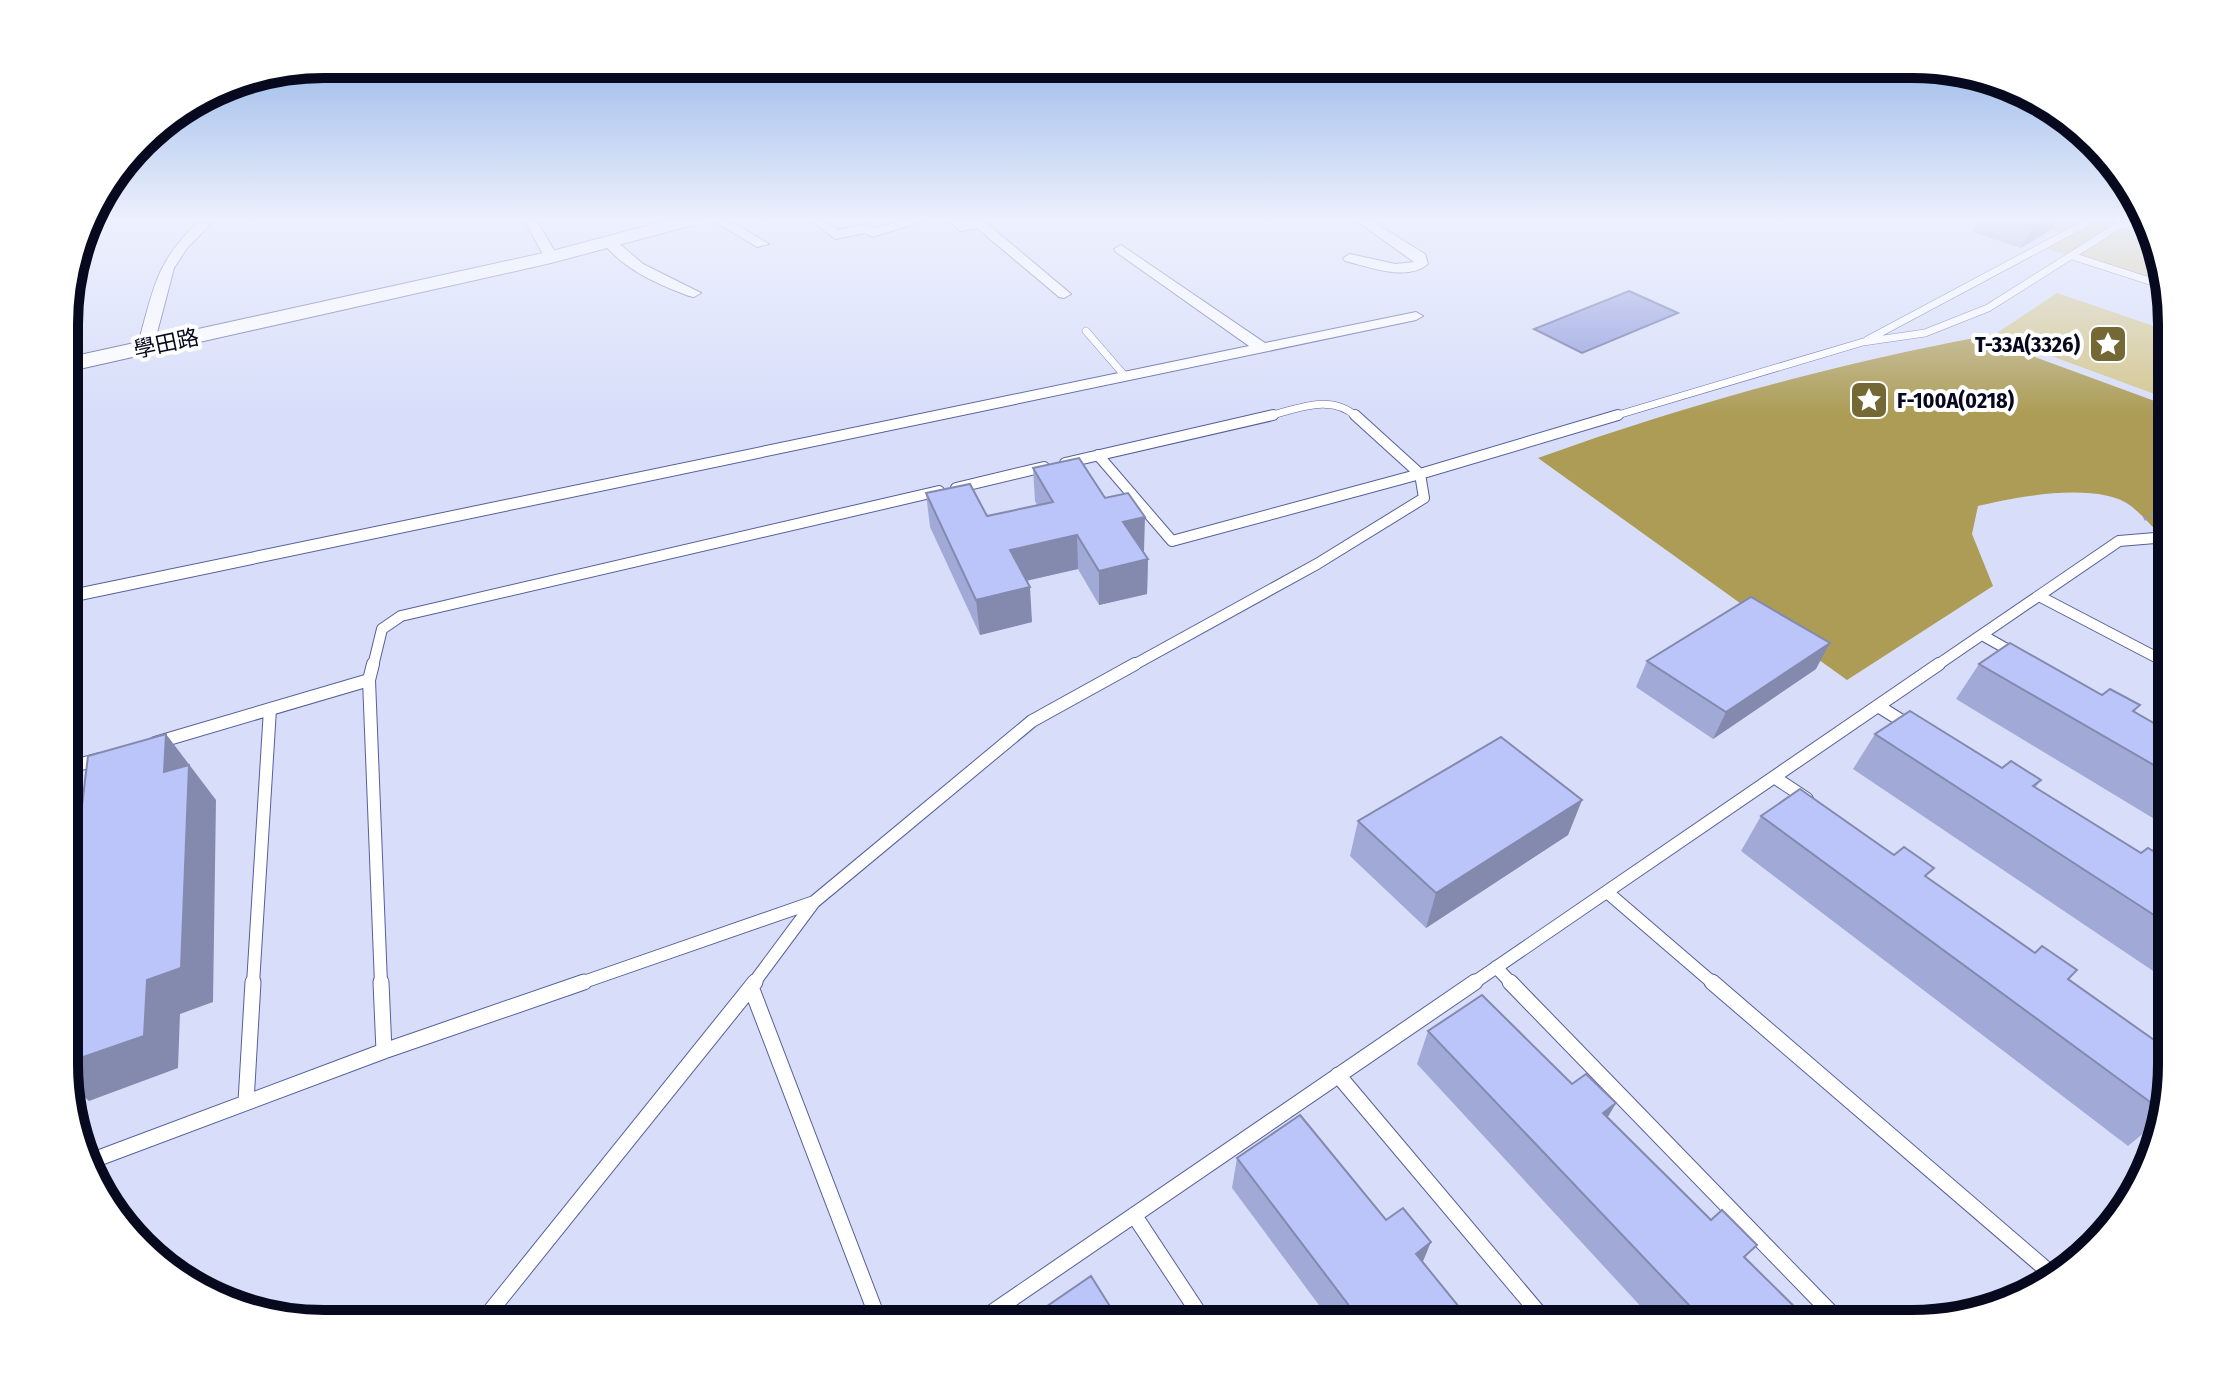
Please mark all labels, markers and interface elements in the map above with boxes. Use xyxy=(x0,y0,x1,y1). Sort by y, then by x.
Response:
street label: 學田路 xyxy=(131,323,201,364)
place icon: T-33A(3326) xyxy=(2087,323,2129,365)
place label: T-33A(3326) xyxy=(1975,331,2080,358)
place icon: F-100A(0218) xyxy=(1848,379,1890,421)
place label: F-100A(0218) xyxy=(1897,387,2015,414)

